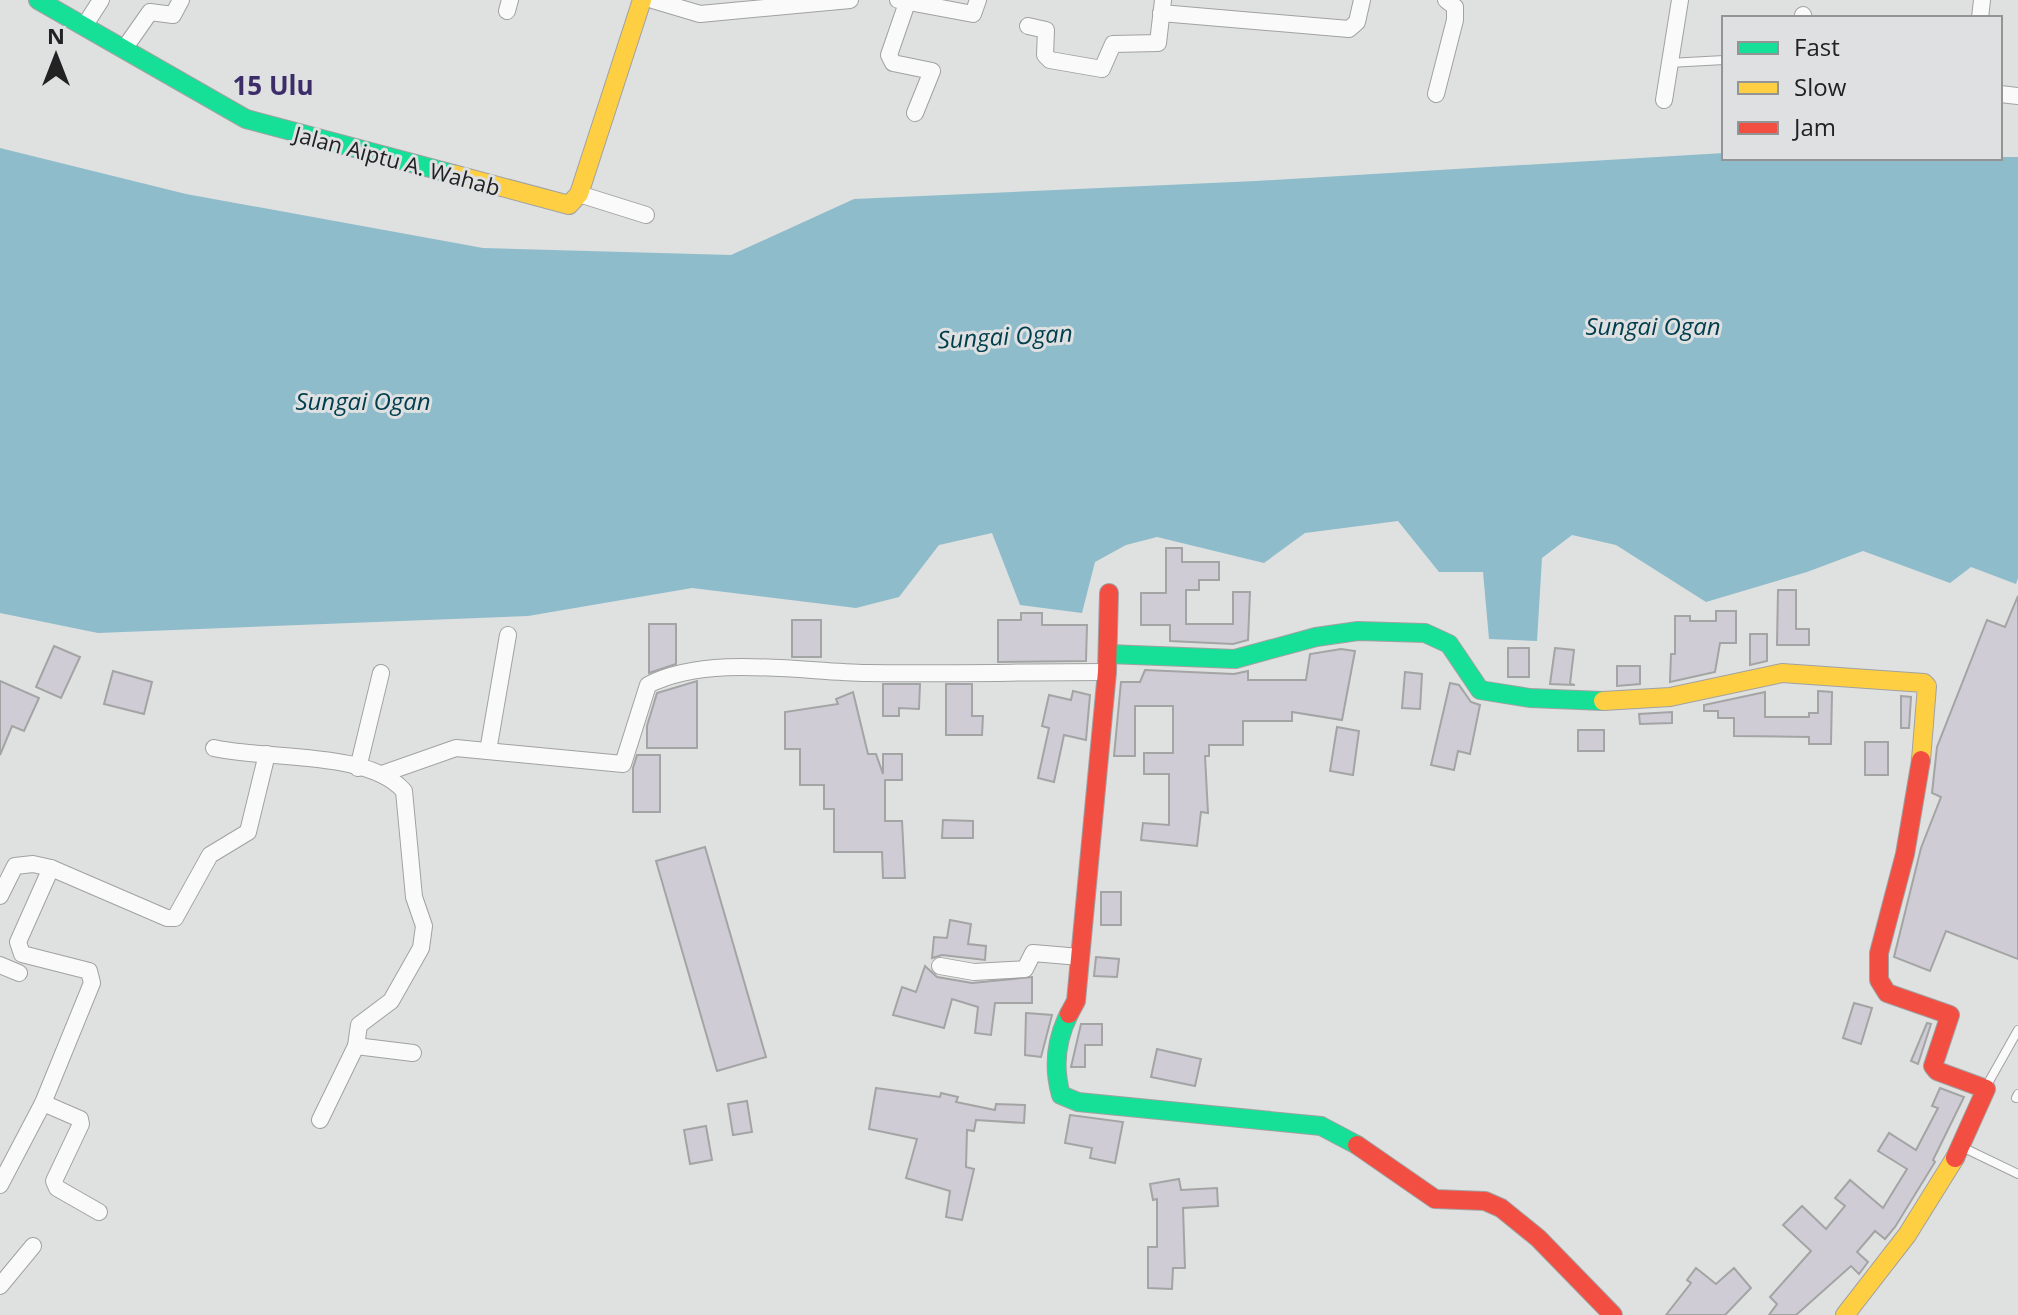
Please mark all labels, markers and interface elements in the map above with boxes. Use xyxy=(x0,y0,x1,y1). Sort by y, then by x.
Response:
north arrow xyxy=(16,16,96,96)
legend xyxy=(1722,16,2002,160)
text: N xyxy=(47,20,65,50)
text: Fast xyxy=(1794,30,1840,63)
district label: 15 Ulu xyxy=(232,67,314,103)
text: Slow xyxy=(1794,70,1847,103)
text: Jam xyxy=(1792,110,1836,143)
street label: Jalan Aiptu A. Wahab xyxy=(289,118,504,202)
water label: Sungai Ogan xyxy=(1585,309,1721,342)
water label: Sungai Ogan xyxy=(937,315,1073,356)
water label: Sungai Ogan xyxy=(295,384,431,417)

